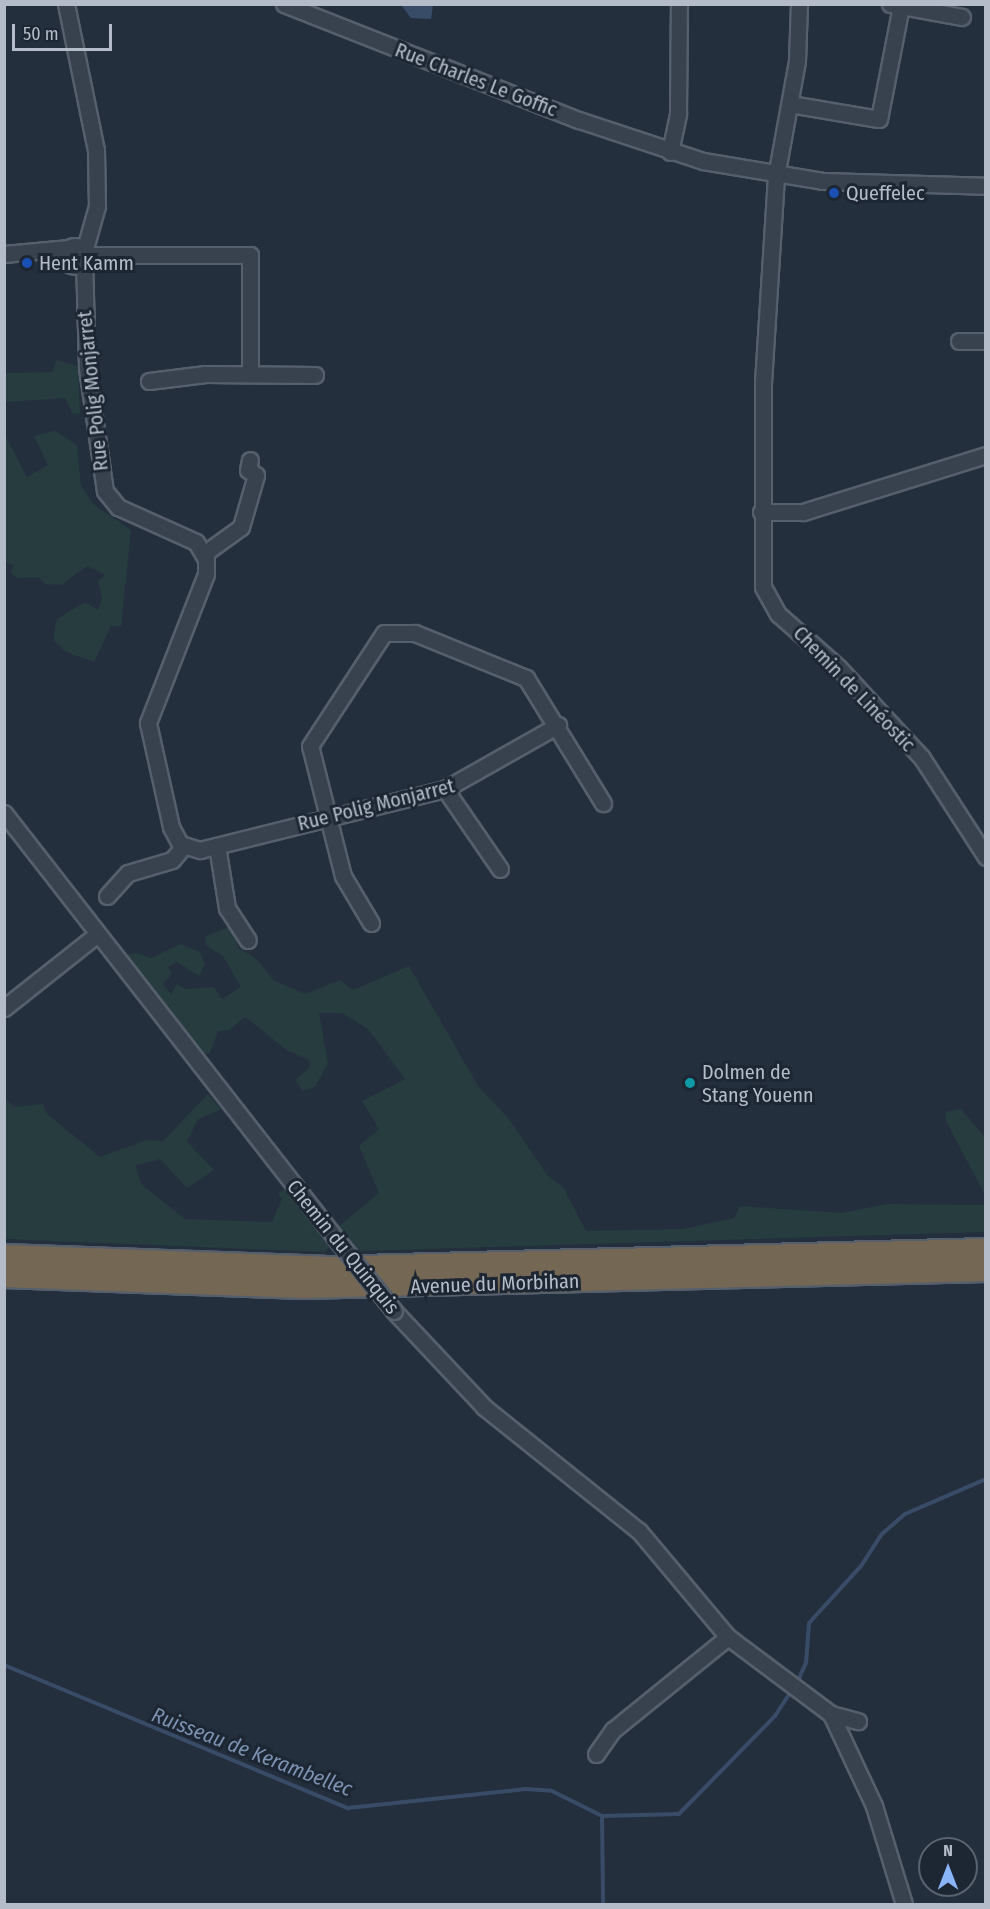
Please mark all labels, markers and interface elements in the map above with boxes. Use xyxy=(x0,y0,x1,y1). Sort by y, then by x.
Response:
scale bar xyxy=(15,12,116,50)
text: 50 m xyxy=(23,23,59,45)
street label: Rue Charles Le Goffic xyxy=(392,38,560,122)
place label: Queffelec xyxy=(846,181,924,205)
marker: Queffelec xyxy=(827,186,841,200)
place label: Hent Kamm xyxy=(39,251,134,275)
marker: Hent Kamm xyxy=(20,256,34,270)
street label: Rue Polig Monjarret xyxy=(73,310,113,472)
street label: Chemin de Linéostic xyxy=(788,621,920,757)
street label: Rue Polig Monjarret xyxy=(295,774,457,836)
place label: Dolmen de Stang Youenn xyxy=(702,1060,813,1107)
marker: Dolmen de Stang Youenn xyxy=(683,1076,697,1090)
street label: Chemin du Quinquis xyxy=(282,1175,404,1319)
street label: Avenue du Morbihan xyxy=(410,1269,580,1299)
water label: Ruisseau de Kerambellec xyxy=(148,1702,356,1802)
north arrow xyxy=(918,1837,978,1897)
text: N xyxy=(943,1841,953,1860)

